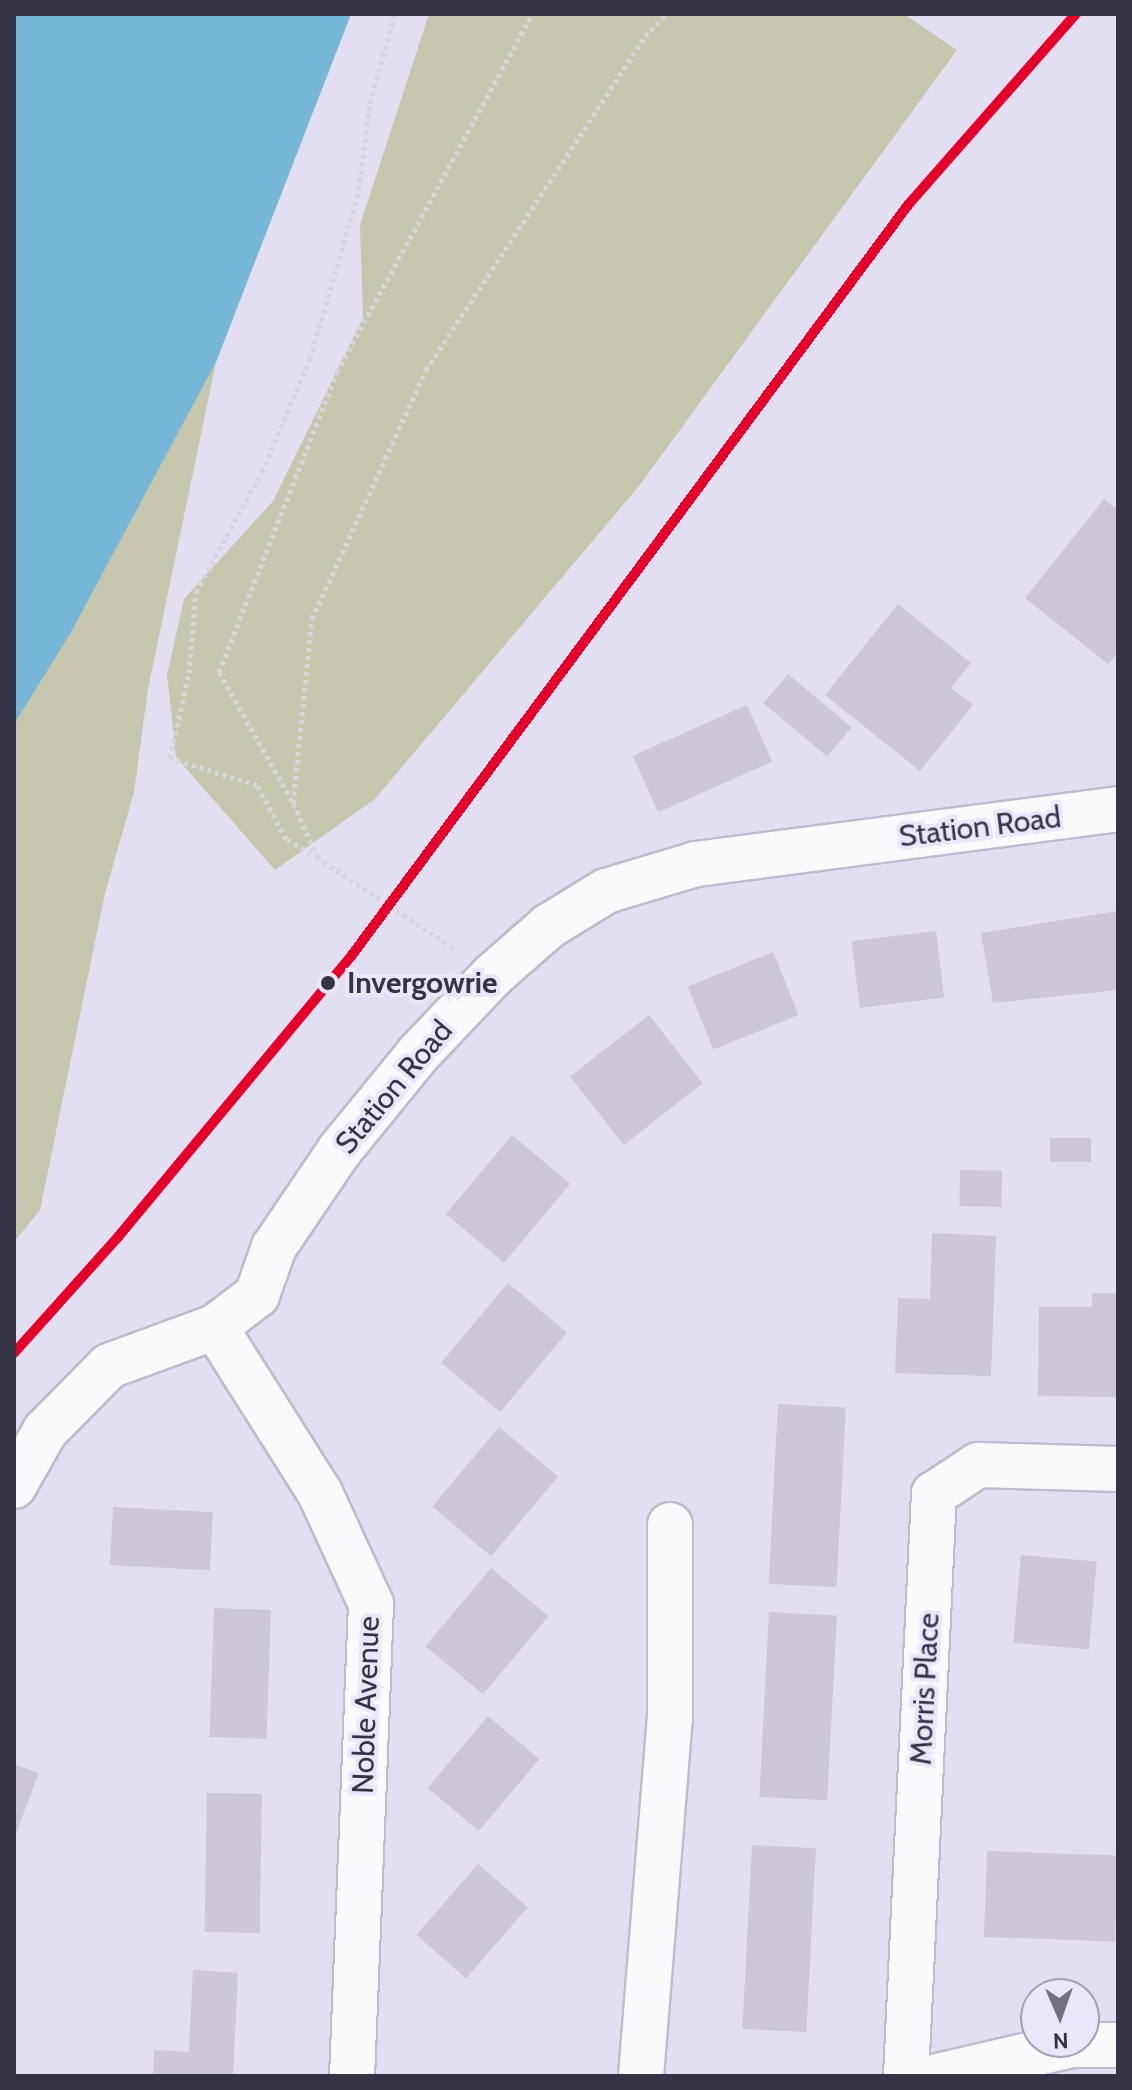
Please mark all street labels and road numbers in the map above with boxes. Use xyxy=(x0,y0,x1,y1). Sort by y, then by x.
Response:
street label: Station Road xyxy=(897,799,1063,855)
street label: Station Road xyxy=(328,1013,460,1161)
street label: Morris Place xyxy=(903,1612,947,1766)
street label: Noble Avenue xyxy=(345,1615,387,1795)

